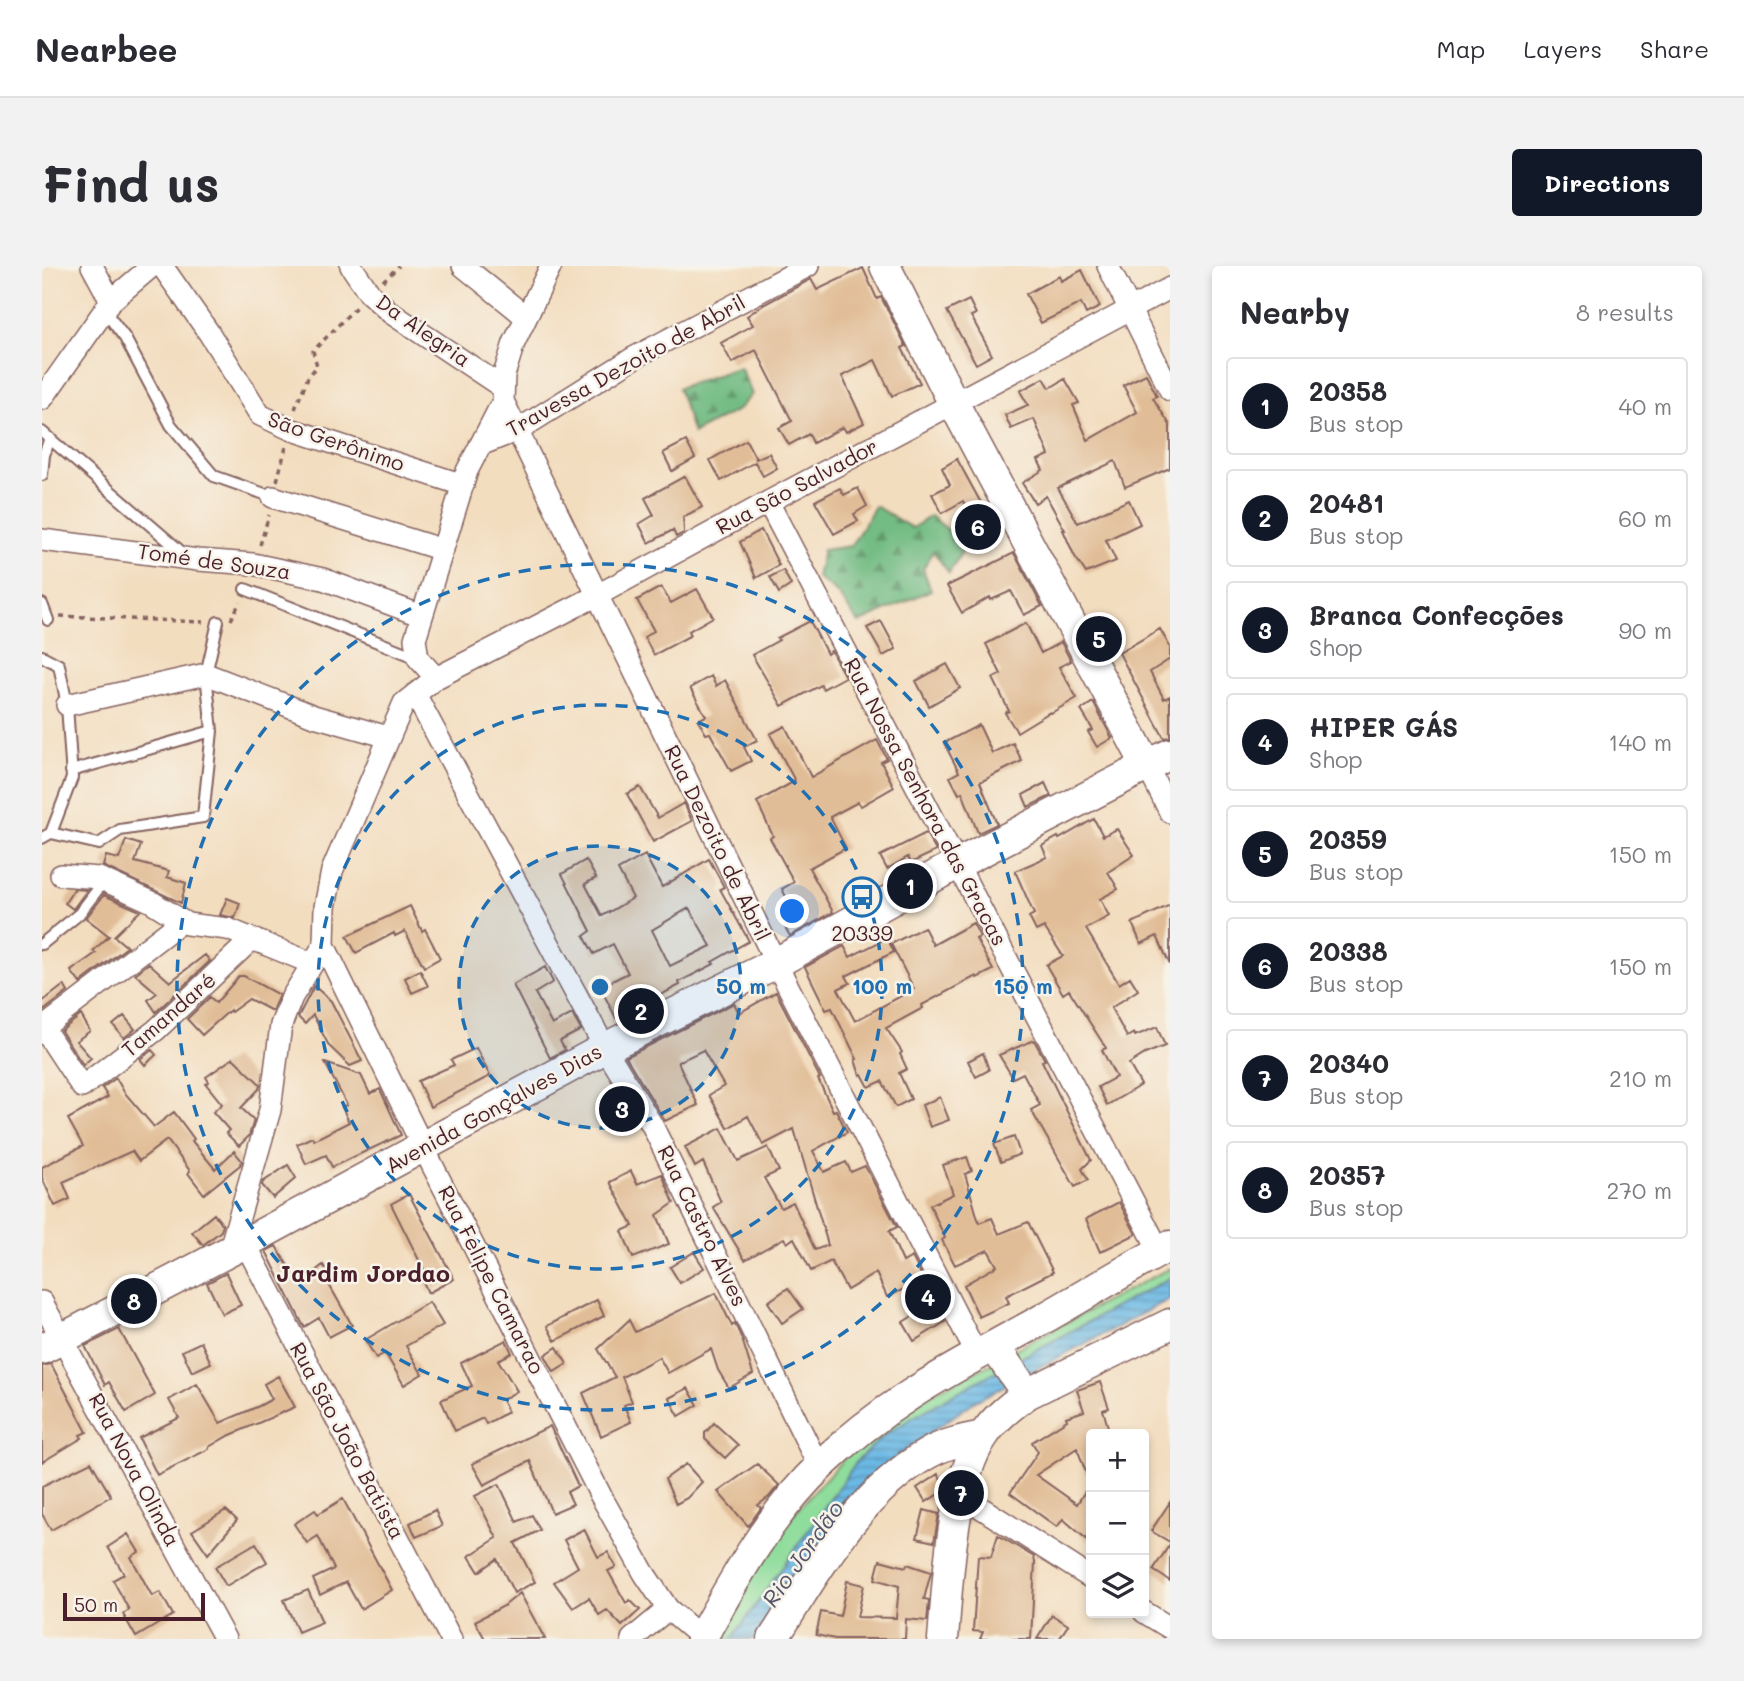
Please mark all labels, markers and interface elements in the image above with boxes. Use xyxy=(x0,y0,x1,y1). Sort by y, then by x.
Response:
text: Nearbee xyxy=(35,27,178,70)
text: Map xyxy=(1437,33,1485,64)
text: Layers xyxy=(1523,33,1602,64)
text: Share xyxy=(1640,33,1709,64)
button: Directions xyxy=(1512,149,1702,216)
text: Find us xyxy=(42,151,220,214)
street label: Da Alegria xyxy=(371,287,476,372)
street label: Travessa Dezoito de Abril xyxy=(501,288,750,442)
text: Nearby xyxy=(1240,292,1350,332)
text: 8 results xyxy=(1576,297,1674,327)
text: 20358 xyxy=(1309,374,1387,408)
text: 1 xyxy=(1260,391,1270,421)
text: 40 m xyxy=(1619,391,1672,421)
street label: São Gerônimo xyxy=(265,405,408,477)
text: Bus stop xyxy=(1309,408,1404,438)
street label: Rua São Salvador xyxy=(711,432,882,540)
text: 20481 xyxy=(1309,486,1384,520)
pin: 6 xyxy=(955,501,1001,553)
text: 2 xyxy=(1259,503,1271,533)
text: 60 m xyxy=(1618,503,1672,533)
text: Bus stop xyxy=(1309,520,1404,550)
street label: Tomé de Souza xyxy=(136,536,292,585)
text: Branca Confecções xyxy=(1309,598,1564,632)
pin: 5 xyxy=(1076,613,1122,665)
text: 3 xyxy=(1258,615,1272,645)
text: 90 m xyxy=(1619,615,1672,645)
text: Shop xyxy=(1309,632,1363,662)
street label: Rua Nossa Senhora das Gracas xyxy=(839,653,1014,950)
text: HIPER GÁS xyxy=(1309,710,1458,744)
text: 4 xyxy=(1258,727,1272,757)
text: 140 m xyxy=(1608,727,1672,757)
street label: Rua Dezoito de Abril xyxy=(659,740,777,945)
text: Shop xyxy=(1309,744,1363,774)
text: 20359 xyxy=(1309,822,1387,856)
text: 5 xyxy=(1258,839,1272,869)
text: 150 m xyxy=(1608,839,1672,869)
text: Bus stop xyxy=(1309,856,1404,886)
pin: 1 xyxy=(887,860,933,912)
bus stop icon: 20339 xyxy=(841,876,883,918)
your location xyxy=(775,894,809,928)
place label: 20339 xyxy=(831,919,893,946)
text: 20338 xyxy=(1309,934,1388,968)
text: 6 xyxy=(1258,951,1272,981)
text: 150 m xyxy=(1608,951,1672,981)
street label: Tamandaré xyxy=(115,966,221,1062)
text: Bus stop xyxy=(1309,968,1404,998)
text: 50 m xyxy=(716,972,766,999)
text: 100 m xyxy=(852,972,912,999)
text: 150 m xyxy=(993,972,1053,999)
centre of rings xyxy=(588,975,612,999)
pin: 2 xyxy=(618,985,664,1037)
street label: Avenida Gonçalves Dias xyxy=(380,1037,606,1178)
text: 20340 xyxy=(1309,1046,1389,1080)
text: 7 xyxy=(1259,1063,1271,1093)
text: 210 m xyxy=(1609,1063,1672,1093)
text: Bus stop xyxy=(1309,1080,1404,1110)
pin: 3 xyxy=(599,1083,645,1135)
street label: Rua Castro Alves xyxy=(653,1140,754,1310)
text: 20357 xyxy=(1309,1158,1386,1192)
text: 8 xyxy=(1258,1175,1272,1205)
text: 270 m xyxy=(1607,1175,1672,1205)
street label: Rua Felipe Camarao xyxy=(433,1181,552,1378)
text: Bus stop xyxy=(1309,1192,1404,1222)
district label: Jardim Jordao xyxy=(276,1258,450,1288)
pin: 4 xyxy=(905,1271,951,1323)
pin: 8 xyxy=(111,1275,157,1327)
street label: Rua São João Batista xyxy=(285,1337,412,1543)
street label: Rua Nova Olinda xyxy=(84,1388,187,1551)
map controls xyxy=(1086,1429,1149,1618)
button: + xyxy=(1086,1429,1149,1492)
pin: 7 xyxy=(938,1467,984,1519)
button: − xyxy=(1086,1492,1149,1555)
water label: Rio Jordão xyxy=(755,1494,850,1612)
button: layers xyxy=(1086,1555,1149,1618)
scale bar xyxy=(63,1590,205,1622)
text: 50 m xyxy=(74,1592,118,1617)

